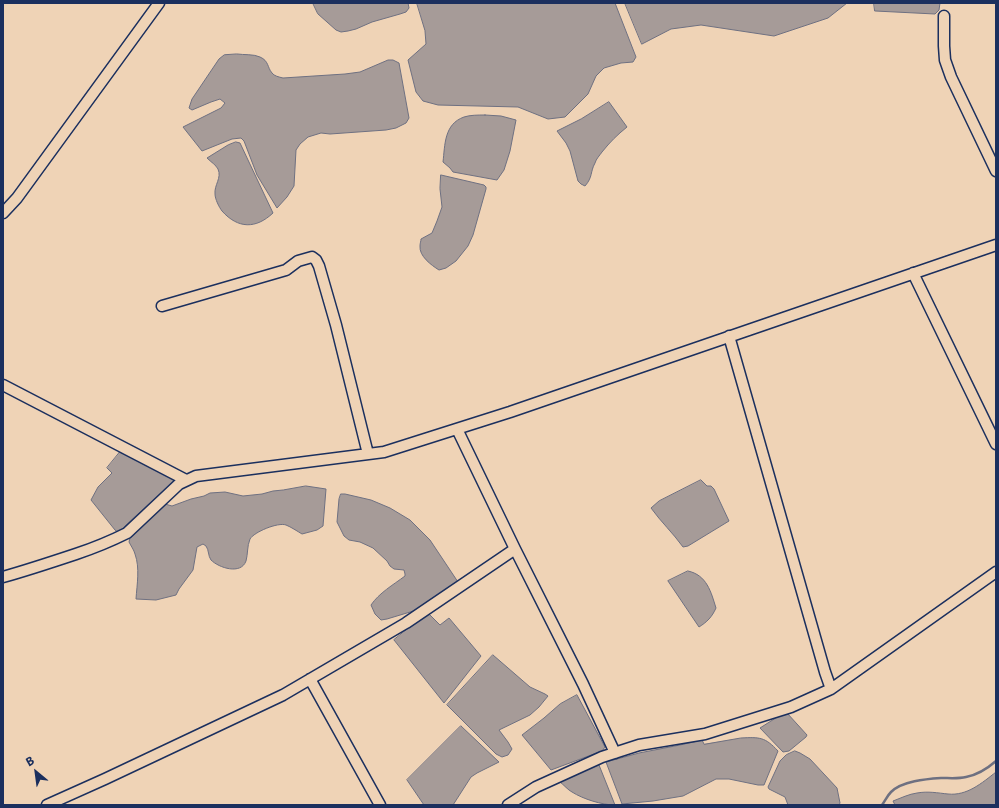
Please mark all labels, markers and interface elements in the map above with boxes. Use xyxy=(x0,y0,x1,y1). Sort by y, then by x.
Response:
north arrow xyxy=(16,752,56,792)
text: B xyxy=(23,752,37,770)

